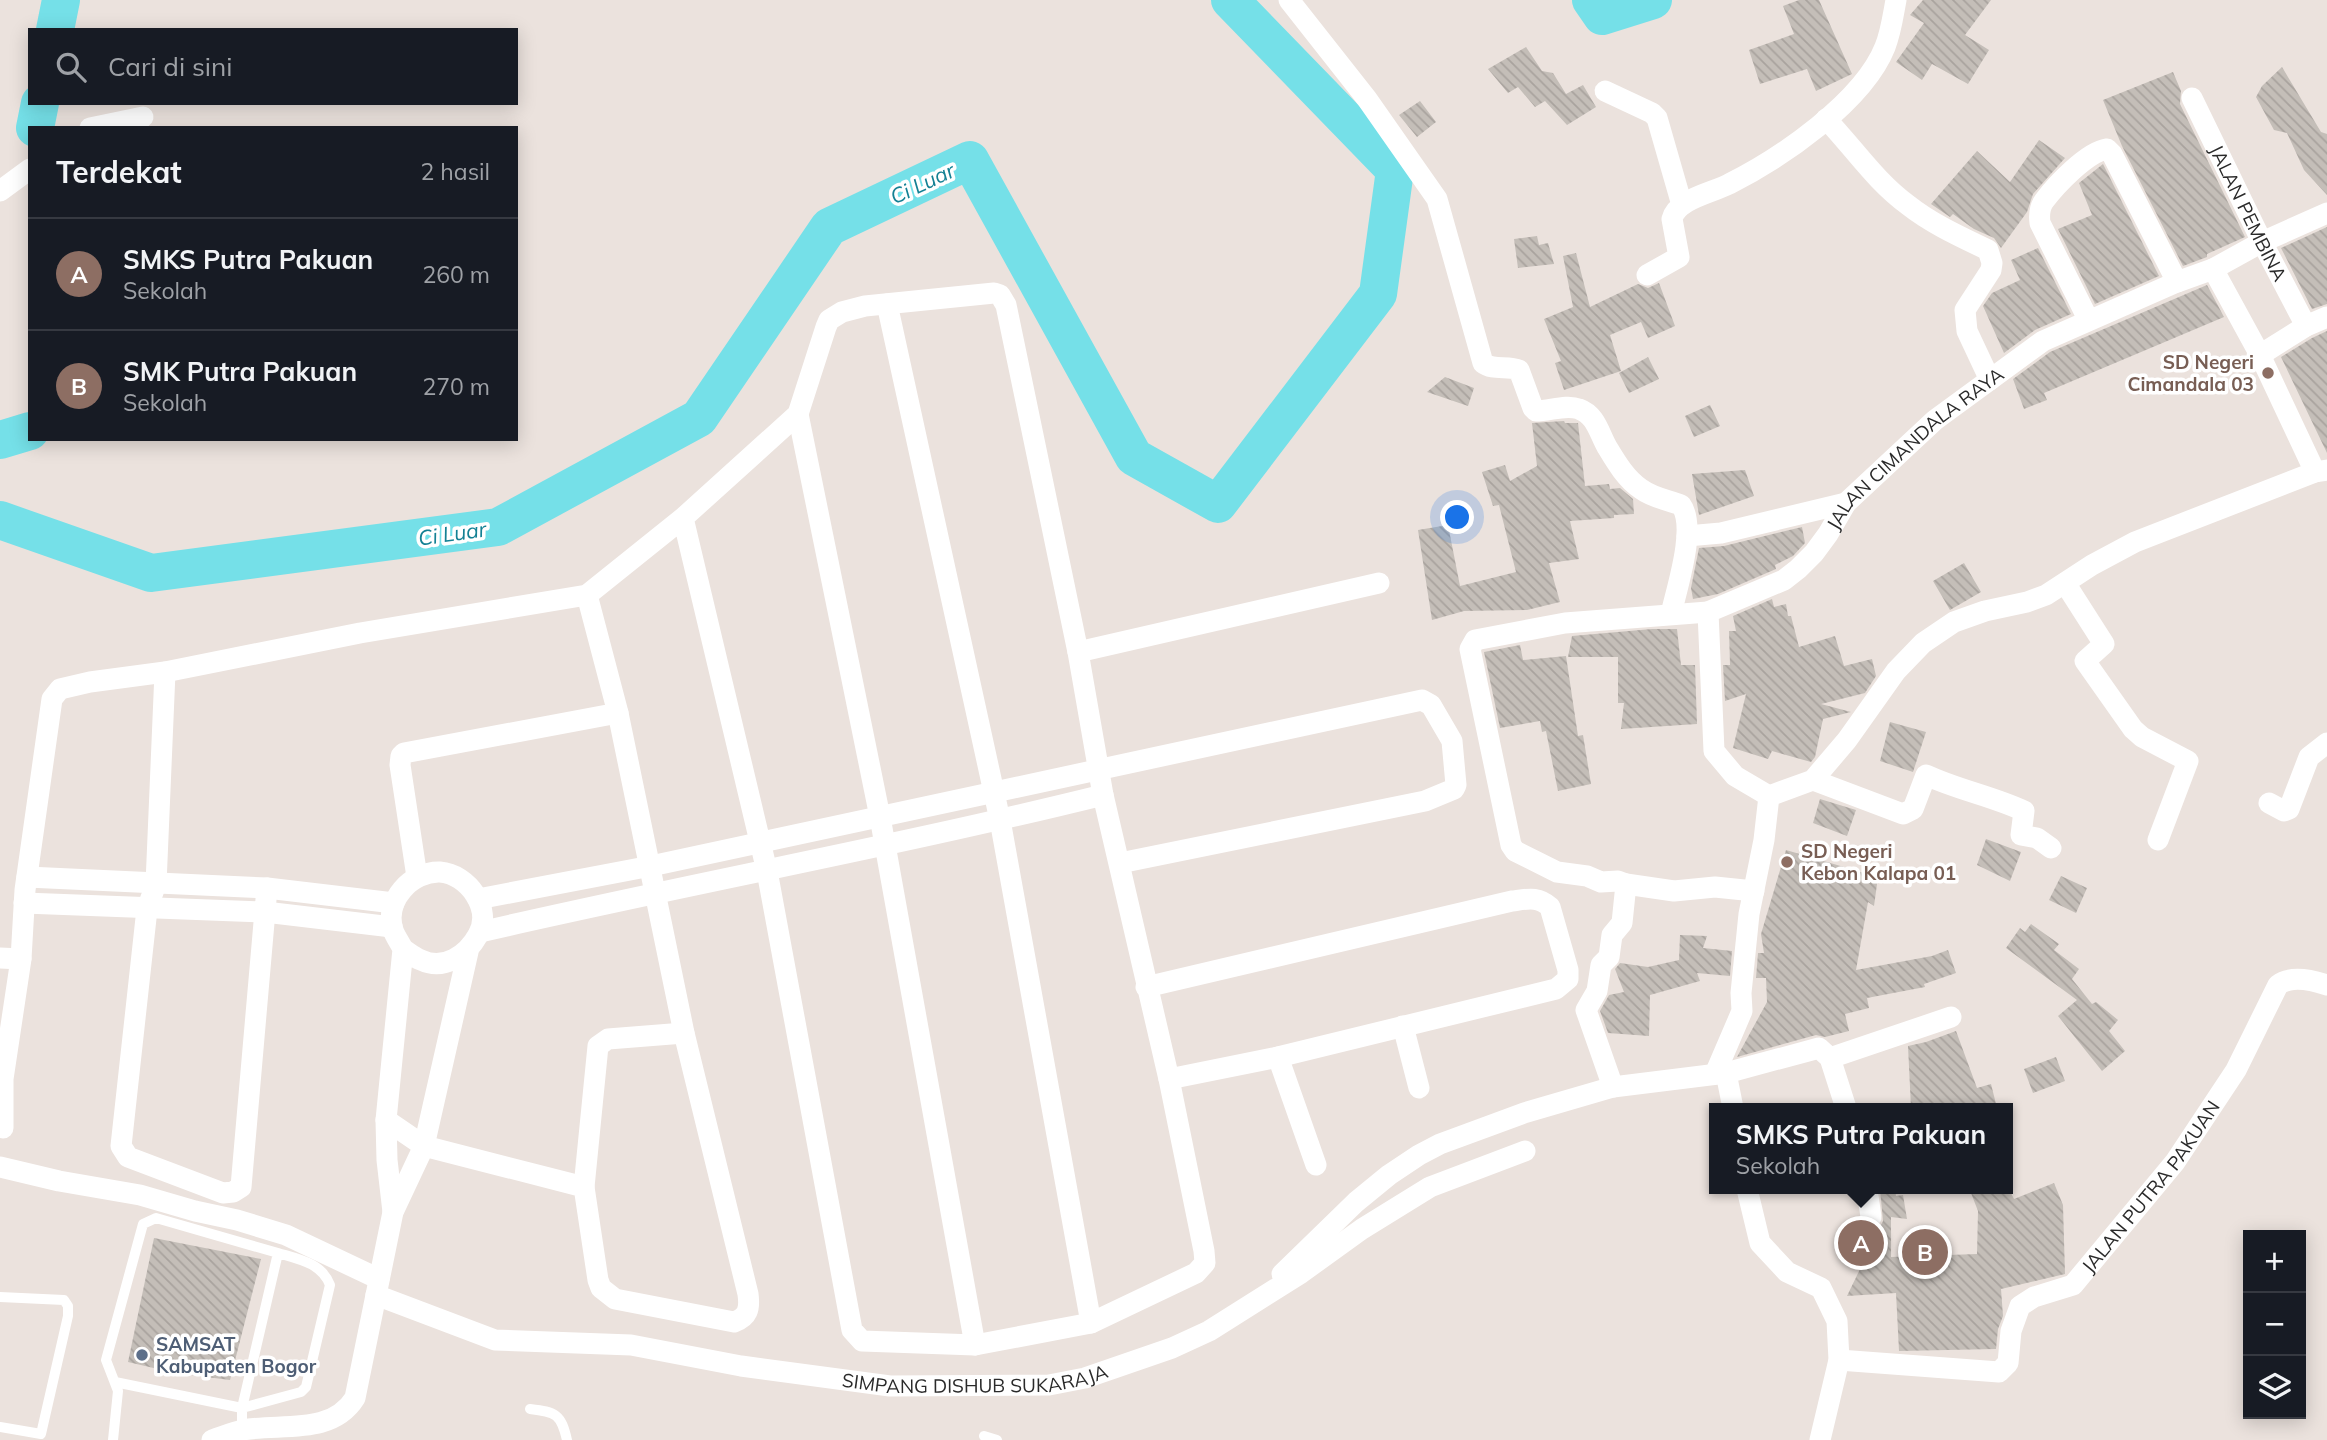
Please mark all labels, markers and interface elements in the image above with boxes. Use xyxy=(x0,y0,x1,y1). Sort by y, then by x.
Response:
search box xyxy=(28,28,518,105)
icon: search xyxy=(52,48,90,86)
text: Cari di sini xyxy=(108,50,232,83)
street label: JALAN PEMBINA xyxy=(2205,141,2292,285)
text: Terdekat xyxy=(56,153,182,191)
water label: Ci Luar xyxy=(886,156,960,209)
text: 2 hasil xyxy=(421,157,490,186)
text: SMKS Putra Pakuan xyxy=(123,243,373,276)
text: A xyxy=(70,260,88,289)
text: 260 m xyxy=(422,260,490,289)
text: Sekolah xyxy=(123,276,207,305)
place label: SD Negeri Cimandala 03 xyxy=(2127,350,2254,396)
text: SMK Putra Pakuan xyxy=(123,355,357,388)
street label: JALAN CIMANDALA RAYA xyxy=(1821,362,2008,534)
marker: SD Negeri Cimandala 03 xyxy=(2260,365,2276,381)
text: B xyxy=(71,372,87,401)
text: 270 m xyxy=(422,372,490,401)
text: Sekolah xyxy=(123,388,207,417)
your location xyxy=(1440,500,1474,534)
water label: Ci Luar xyxy=(416,515,489,551)
place label: SD Negeri Kebon Kalapa 01 xyxy=(1801,839,1956,885)
marker: SD Negeri Kebon Kalapa 01 xyxy=(1779,854,1795,870)
street label: JALAN PUTRA PAKUAN xyxy=(2076,1096,2225,1277)
popup xyxy=(1709,1103,2013,1194)
text: SMKS Putra Pakuan xyxy=(1736,1118,1986,1151)
text: Sekolah xyxy=(1736,1151,1820,1180)
pin: A xyxy=(1838,1217,1884,1269)
pin: B xyxy=(1902,1226,1948,1278)
map controls xyxy=(2243,1230,2306,1419)
button: + xyxy=(2243,1230,2306,1293)
button: − xyxy=(2243,1293,2306,1356)
place label: SAMSAT Kabupaten Bogor xyxy=(156,1332,317,1378)
marker: SAMSAT Kabupaten Bogor xyxy=(134,1347,150,1363)
button: layers xyxy=(2243,1356,2306,1419)
street label: SIMPANG DISHUB SUKARAJA xyxy=(841,1359,1111,1398)

